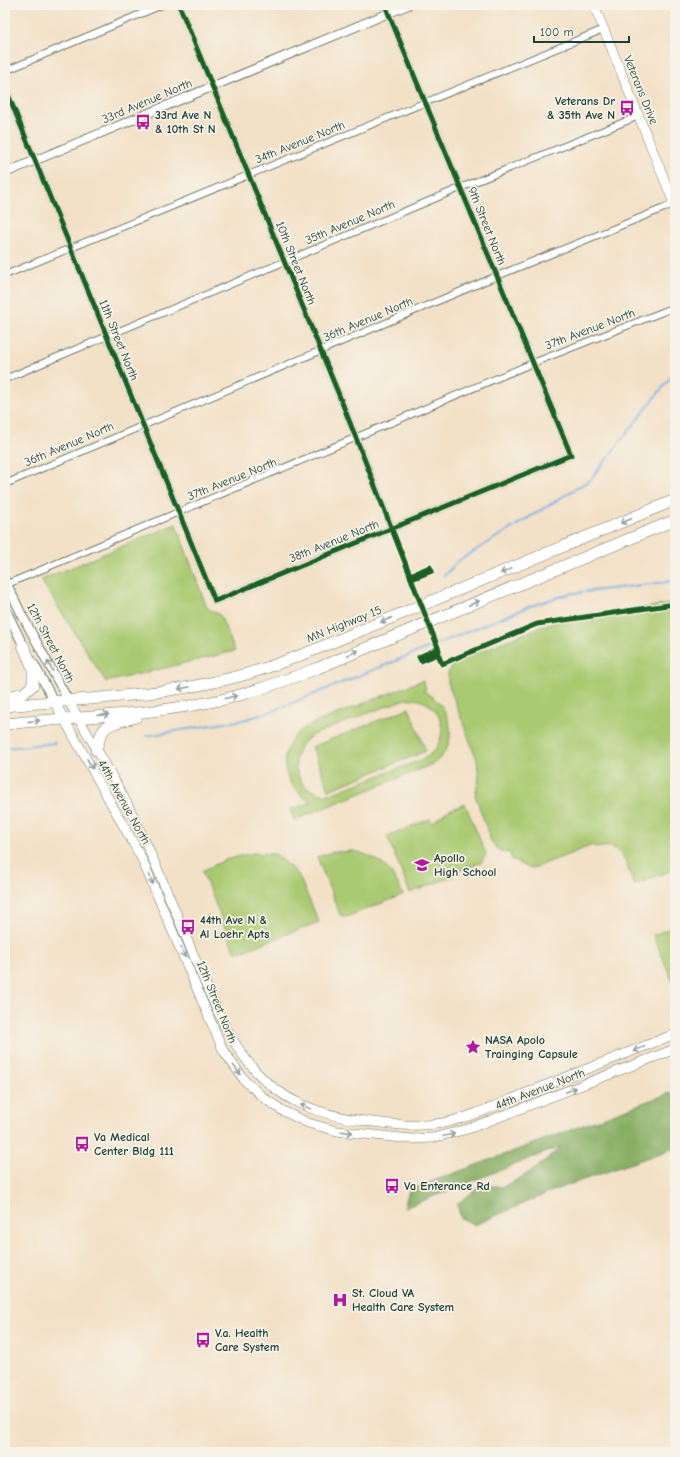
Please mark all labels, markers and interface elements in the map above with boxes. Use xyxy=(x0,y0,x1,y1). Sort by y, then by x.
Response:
scale bar xyxy=(534,18,629,44)
text: 100 m xyxy=(540,25,573,39)
street label: Veterans Drive xyxy=(621,54,661,126)
street label: 33rd Avenue North xyxy=(100,76,194,126)
place label: Veterans Dr & 35th Ave N xyxy=(547,94,615,122)
bus stop icon: Veterans Dr & 35th Ave N xyxy=(618,99,636,117)
place label: 33rd Ave N & 10th St N xyxy=(155,108,215,136)
bus stop icon: 33rd Ave N & 10th St N xyxy=(134,113,152,131)
street label: 34th Avenue North xyxy=(253,118,347,166)
street label: 9th Street North xyxy=(465,185,509,267)
street label: 35th Avenue North xyxy=(303,197,397,247)
street label: 10th Street North xyxy=(273,219,319,307)
street label: 36th Avenue North xyxy=(321,294,415,344)
street label: 11th Street North xyxy=(96,297,142,383)
street label: 37th Avenue North xyxy=(543,305,637,353)
street label: 36th Avenue North xyxy=(22,419,116,469)
street label: 37th Avenue North xyxy=(185,455,279,503)
street label: 38th Avenue North xyxy=(287,517,381,565)
one-way arrow xyxy=(621,517,633,525)
one-way arrow xyxy=(500,567,512,575)
one-way arrow xyxy=(467,599,479,607)
street label: 12th Street North xyxy=(24,601,78,685)
street label: MN Highway 15 xyxy=(304,603,384,645)
one-way arrow xyxy=(380,617,392,625)
one-way arrow xyxy=(347,649,359,657)
one-way arrow xyxy=(45,660,53,672)
one-way arrow xyxy=(177,684,190,692)
one-way arrow xyxy=(224,693,237,700)
one-way arrow xyxy=(96,711,109,718)
one-way arrow xyxy=(27,717,40,725)
street label: 44th Avenue North xyxy=(95,757,153,847)
one-way arrow xyxy=(86,758,94,770)
place label: Apollo High School xyxy=(434,851,496,879)
school or university icon: Apollo High School xyxy=(413,856,431,874)
one-way arrow xyxy=(148,872,155,884)
place label: 44th Ave N & Al Loehr Apts xyxy=(200,913,269,941)
bus stop icon: 44th Ave N & Al Loehr Apts xyxy=(179,918,197,936)
one-way arrow xyxy=(180,946,187,958)
street label: 12th Street North xyxy=(194,959,240,1045)
place label: NASA Apolo Trainging Capsule xyxy=(485,1033,578,1061)
place icon: NASA Apolo Trainging Capsule xyxy=(464,1038,482,1056)
one-way arrow xyxy=(633,1045,645,1053)
one-way arrow xyxy=(232,1065,241,1076)
street label: 44th Avenue North xyxy=(493,1065,587,1113)
one-way arrow xyxy=(565,1085,577,1093)
one-way arrow xyxy=(301,1102,313,1110)
one-way arrow xyxy=(340,1128,353,1136)
place label: Va Medical Center Bldg 111 xyxy=(94,1130,174,1158)
one-way arrow xyxy=(443,1130,456,1138)
bus stop icon: Va Medical Center Bldg 111 xyxy=(73,1135,91,1153)
bus stop icon: Va Enterance Rd xyxy=(383,1177,401,1195)
place label: Va Enterance Rd xyxy=(404,1179,490,1193)
place label: St. Cloud VA Health Care System xyxy=(352,1286,454,1314)
hospital icon: St. Cloud VA Health Care System xyxy=(331,1291,349,1309)
place label: V.a. Health Care System xyxy=(215,1326,279,1354)
bus stop icon: V.a. Health Care System xyxy=(194,1331,212,1349)

